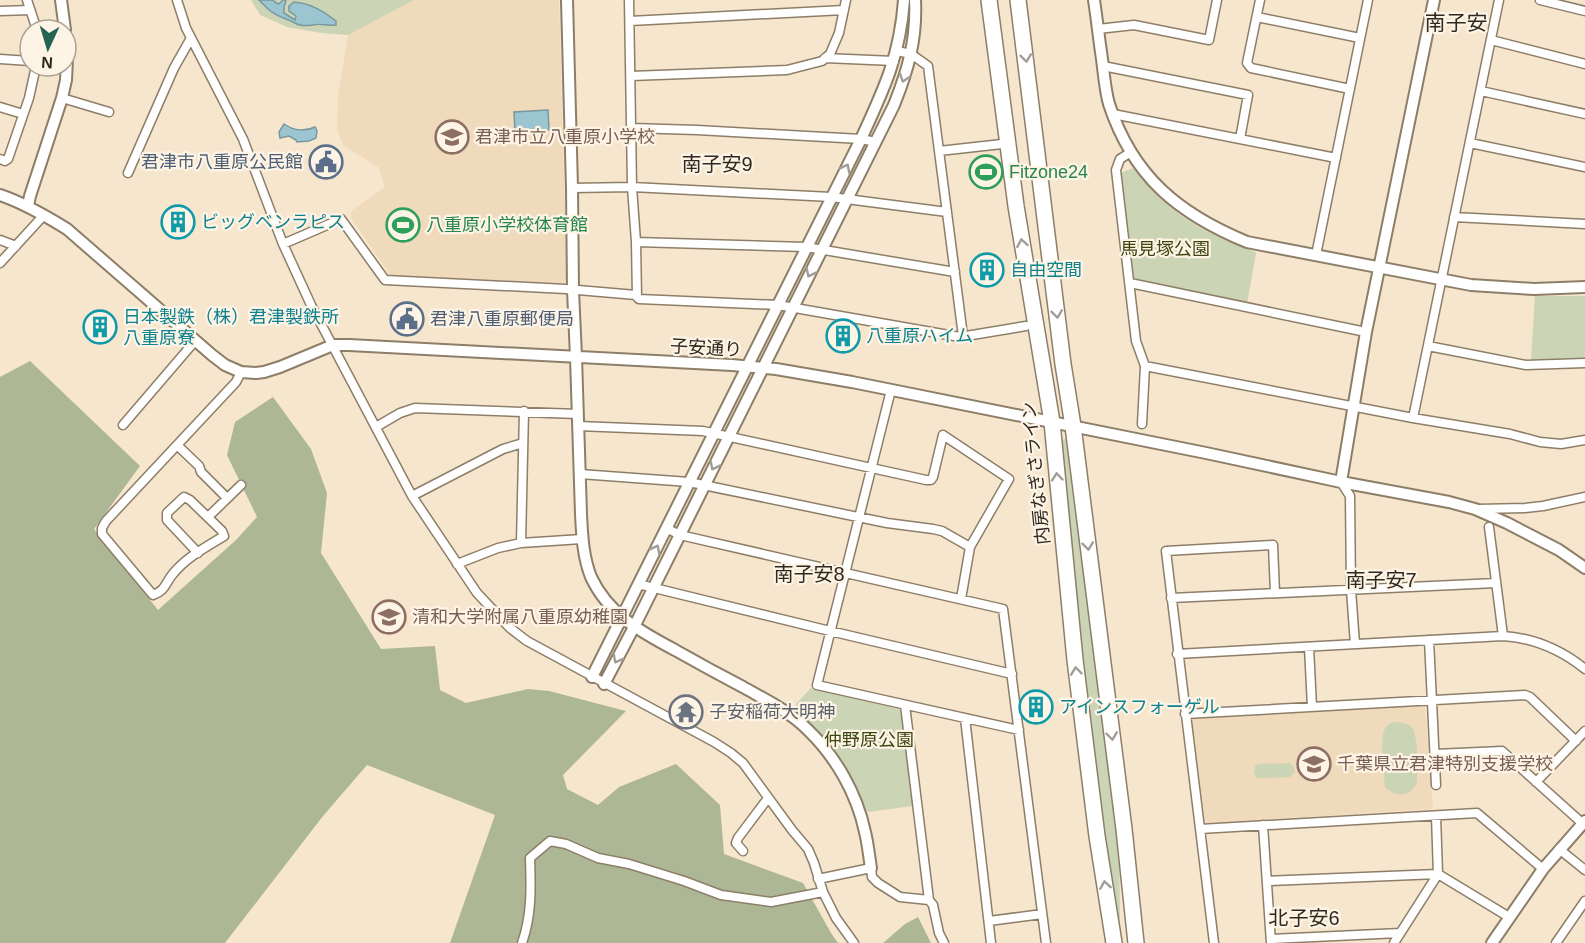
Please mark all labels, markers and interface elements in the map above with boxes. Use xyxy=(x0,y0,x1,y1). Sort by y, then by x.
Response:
district label: 南子安 xyxy=(1425,11,1488,34)
north arrow xyxy=(18,18,78,78)
one-way arrow xyxy=(1019,53,1032,63)
text: N xyxy=(41,54,53,71)
one-way arrow xyxy=(899,72,911,83)
school or university icon: 君津市立八重原小学校 xyxy=(434,119,470,155)
place label: 君津市立八重原小学校 xyxy=(475,127,655,147)
public building icon: 君津市八重原公民館 xyxy=(308,144,344,180)
place label: 君津市八重原公民館 xyxy=(141,152,303,172)
district label: 南子安9 xyxy=(681,153,753,175)
sports icon: Fitzone24 xyxy=(968,154,1004,190)
place label: Fitzone24 xyxy=(1009,162,1088,182)
one-way arrow xyxy=(839,164,850,174)
building icon: ビッグベンラピス xyxy=(160,204,196,240)
sports icon: 八重原小学校体育館 xyxy=(385,207,421,243)
place label: ビッグベンラピス xyxy=(201,212,345,232)
place label: 八重原小学校体育館 xyxy=(426,215,588,235)
one-way arrow xyxy=(1017,238,1029,247)
park label: 馬見塚公園 xyxy=(1120,239,1210,259)
building icon: 自由空間 xyxy=(969,252,1005,288)
place label: 自由空間 xyxy=(1010,260,1082,280)
one-way arrow xyxy=(806,266,818,277)
public building icon: 君津八重原郵便局 xyxy=(389,301,425,337)
place label: 日本製鉄（株）君津製鉄所 八重原寮 xyxy=(123,307,339,348)
building icon: 日本製鉄（株）君津製鉄所 八重原寮 xyxy=(82,309,118,345)
place label: 君津八重原郵便局 xyxy=(430,309,574,329)
one-way arrow xyxy=(1050,310,1063,319)
building icon: 八重原ハイム xyxy=(825,318,861,354)
place label: 八重原ハイム xyxy=(866,326,973,346)
street label: 子安通り xyxy=(670,336,742,360)
street label: 内房なぎさライン xyxy=(1019,400,1053,546)
one-way arrow xyxy=(710,460,721,470)
one-way arrow xyxy=(1051,473,1064,482)
one-way arrow xyxy=(1081,542,1094,551)
one-way arrow xyxy=(648,545,660,556)
district label: 南子安8 xyxy=(773,563,845,585)
district label: 南子安7 xyxy=(1345,569,1417,591)
school or university icon: 清和大学附属八重原幼稚園 xyxy=(371,599,407,635)
place label: 清和大学附属八重原幼稚園 xyxy=(412,607,628,627)
one-way arrow xyxy=(613,653,624,663)
one-way arrow xyxy=(1071,667,1083,676)
building icon: アインスフォーゲル xyxy=(1018,689,1054,725)
temple icon: 子安稲荷大明神 xyxy=(668,694,704,730)
place label: アインスフォーゲル xyxy=(1059,697,1220,717)
place label: 子安稲荷大明神 xyxy=(709,702,835,722)
park label: 仲野原公園 xyxy=(824,730,914,750)
one-way arrow xyxy=(1106,732,1118,741)
school or university icon: 千葉県立君津特別支援学校 xyxy=(1296,746,1332,782)
place label: 千葉県立君津特別支援学校 xyxy=(1337,754,1553,774)
one-way arrow xyxy=(1099,881,1111,890)
district label: 北子安6 xyxy=(1268,907,1340,929)

